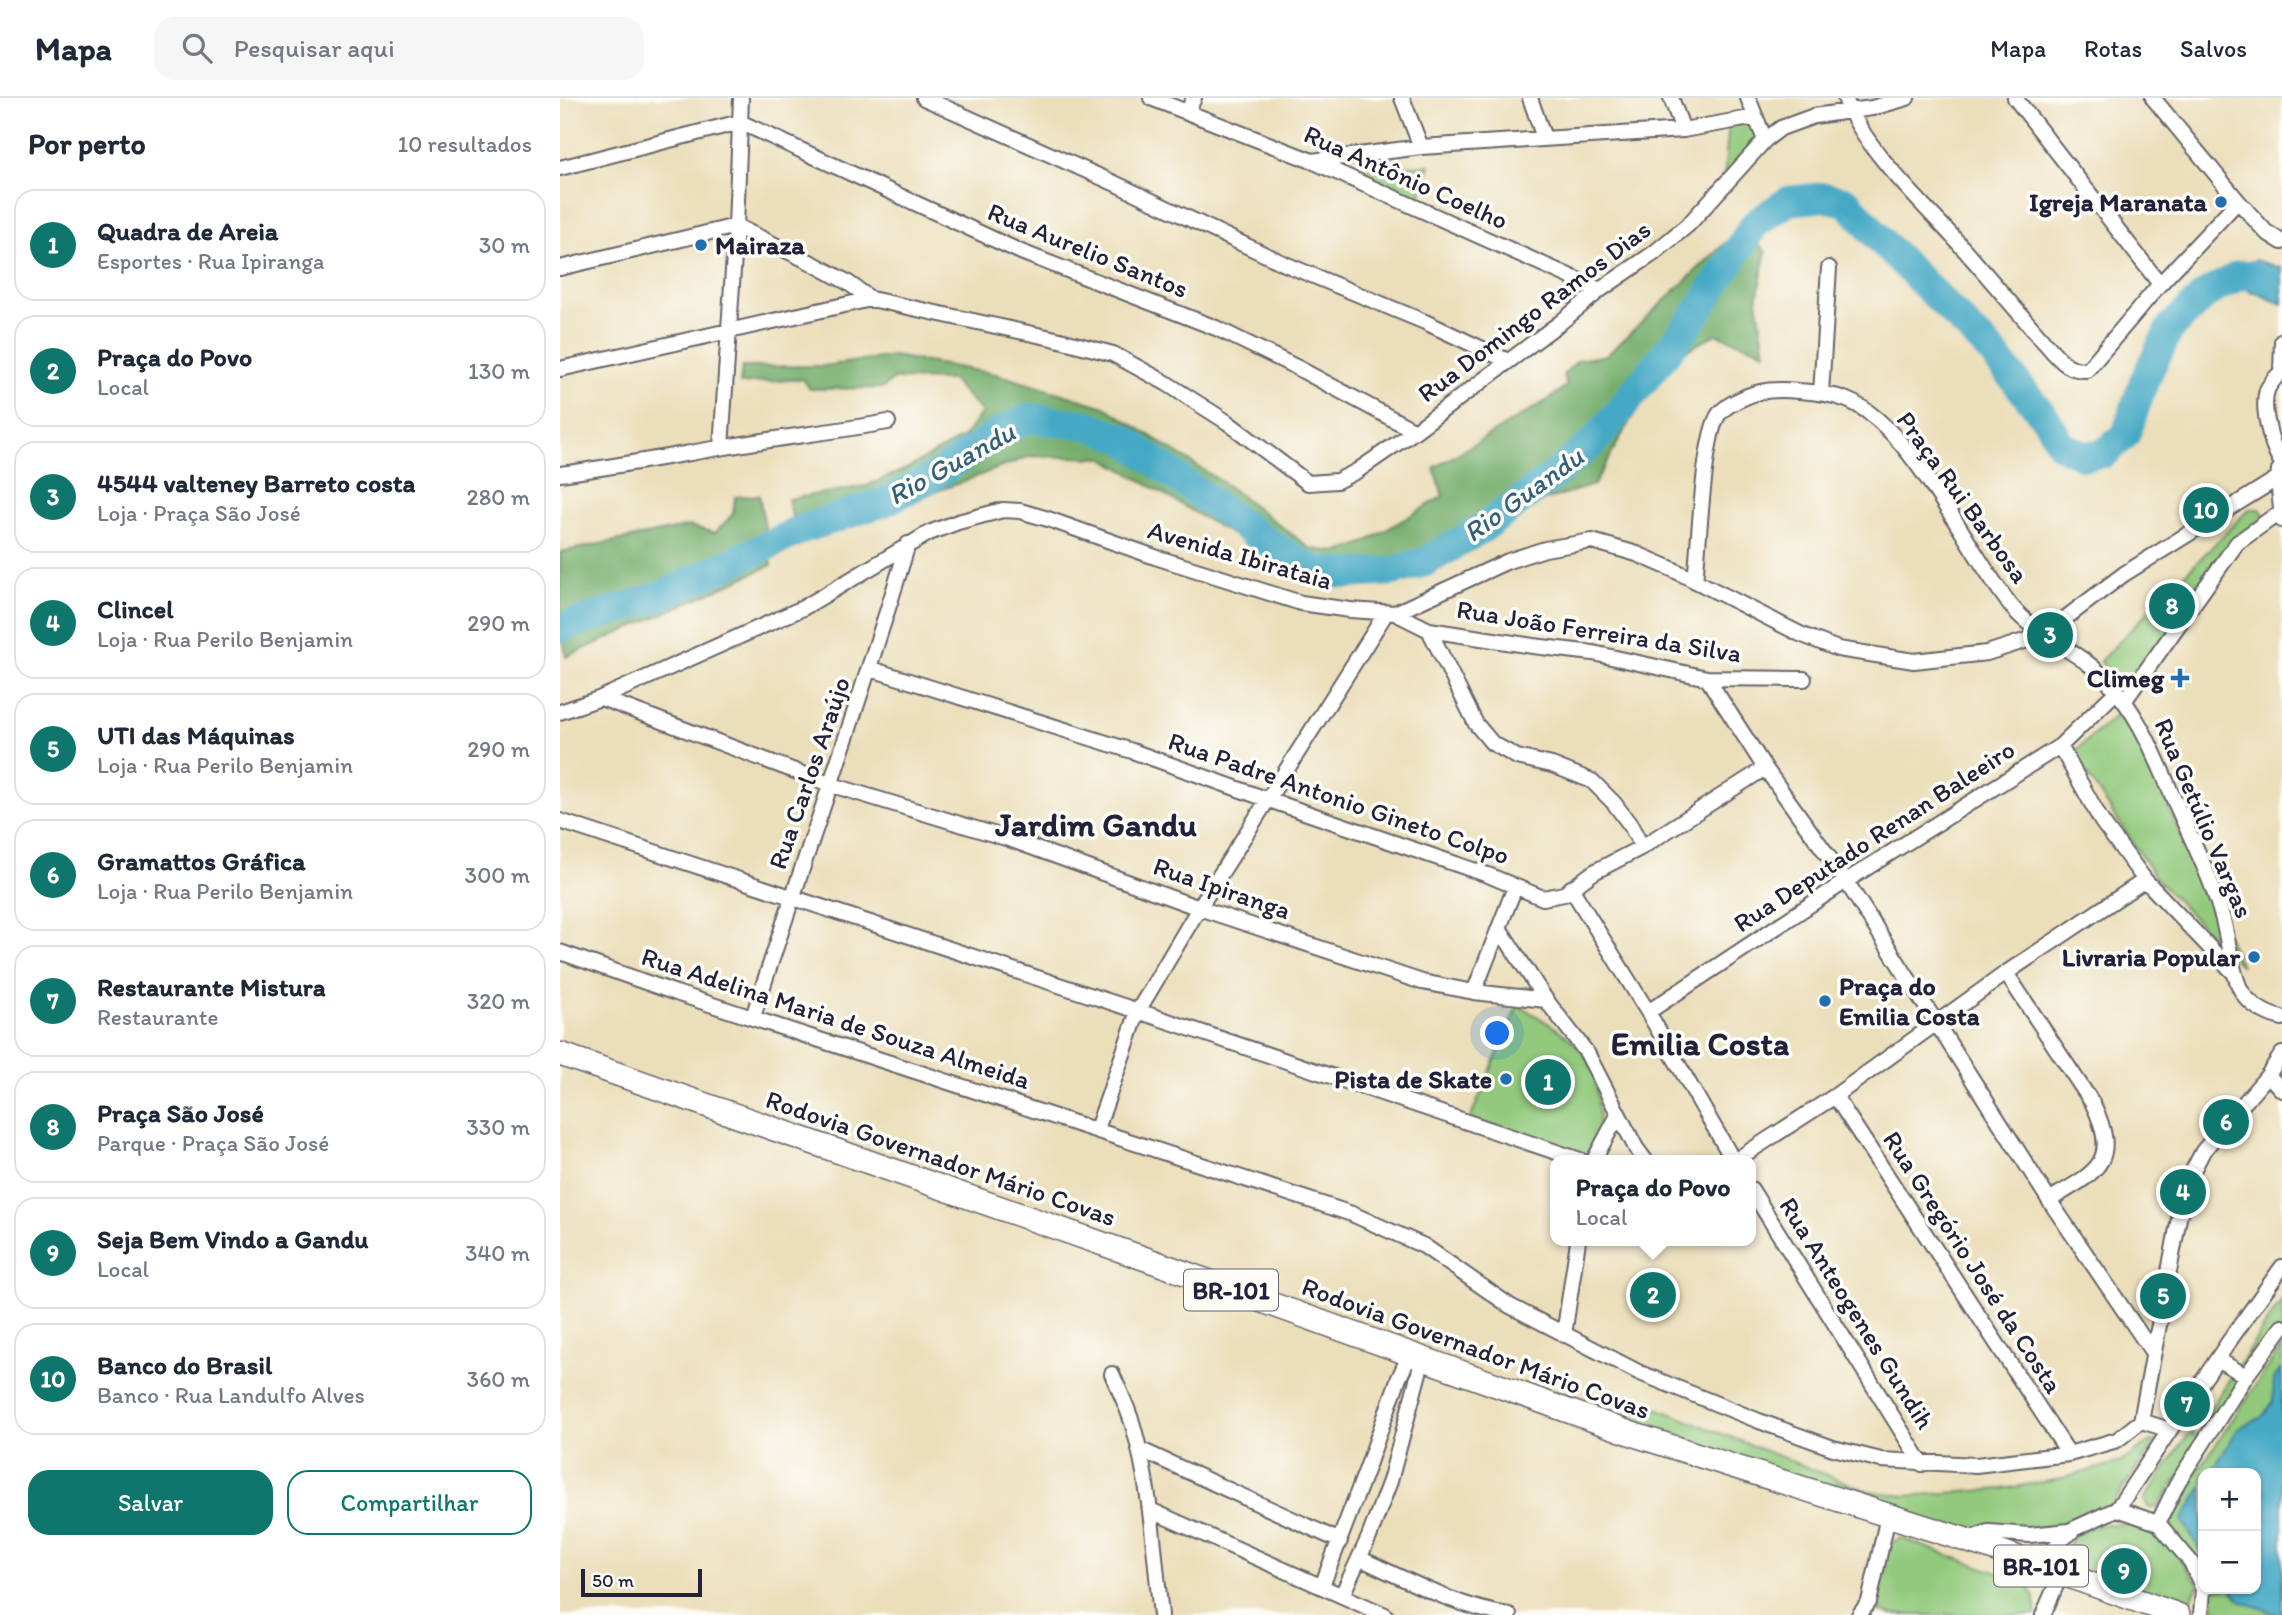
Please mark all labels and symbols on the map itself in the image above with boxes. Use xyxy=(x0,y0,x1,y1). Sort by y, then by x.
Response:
street label: Rua Antônio Coelho xyxy=(1299,118,1513,236)
place label: Igreja Maranata xyxy=(2029,186,2207,218)
marker: Igreja Maranata xyxy=(2213,194,2229,210)
street label: Rua Aurelio Santos xyxy=(983,195,1193,305)
street label: Rua Domingo Ramos Dias xyxy=(1411,213,1657,409)
place label: Mairaza xyxy=(715,229,805,261)
marker: Mairaza xyxy=(693,237,709,253)
street label: Praça Rui Barbosa xyxy=(1890,405,2036,590)
water label: Rio Guandu xyxy=(881,414,1021,512)
water label: Rio Guandu xyxy=(1456,439,1590,549)
pin: 10 xyxy=(2183,484,2229,536)
street label: Avenida Ibirataia xyxy=(1144,513,1336,597)
pin: 8 xyxy=(2149,580,2195,632)
street label: Rua João Ferreira da Silva xyxy=(1454,593,1744,669)
pin: 3 xyxy=(2027,609,2073,661)
place label: Climeg xyxy=(2087,662,2165,694)
marker: Climeg xyxy=(2170,668,2190,688)
street label: Rua Carlos Araújo xyxy=(761,673,857,873)
street label: Rua Getúlio Vargas xyxy=(2147,713,2261,923)
street label: Rua Padre Antonio Gineto Colpo xyxy=(1164,725,1514,871)
street label: Rua Deputado Renan Baleeiro xyxy=(1727,733,2021,939)
district label: Jardim Gandu xyxy=(994,805,1197,844)
street label: Rua Ipiranga xyxy=(1149,850,1295,926)
street label: Rua Adelina Maria de Souza Almeida xyxy=(638,940,1035,1096)
place label: Livraria Popular xyxy=(2062,941,2241,973)
marker: Livraria Popular xyxy=(2246,949,2262,965)
place label: Praça do Emilia Costa xyxy=(1839,970,1980,1032)
marker: Praça do Emilia Costa xyxy=(1817,993,1833,1009)
your location xyxy=(1480,1016,1514,1050)
district label: Emilia Costa xyxy=(1611,1024,1790,1063)
pin: 1 xyxy=(1525,1056,1571,1108)
place label: Pista de Skate xyxy=(1334,1063,1492,1095)
marker: Pista de Skate xyxy=(1498,1071,1514,1087)
street label: Rodovia Governador Mário Covas xyxy=(762,1083,1120,1233)
pin: 6 xyxy=(2203,1096,2249,1148)
street label: Rua Gregório José da Costa xyxy=(1876,1125,2070,1399)
pin: 4 xyxy=(2160,1166,2206,1218)
street label: Rua Anteogenes Gundih xyxy=(1773,1191,1941,1435)
pin: 2 xyxy=(1630,1269,1676,1321)
road number: BR-101 xyxy=(1184,1270,1278,1310)
street label: Rodovia Governador Mário Covas xyxy=(1298,1270,1654,1426)
pin: 5 xyxy=(2140,1270,2186,1322)
pin: 7 xyxy=(2164,1378,2210,1430)
pin: 9 xyxy=(2101,1545,2147,1597)
road number: BR-101 xyxy=(1994,1546,2088,1586)
scale bar xyxy=(581,1566,702,1598)

